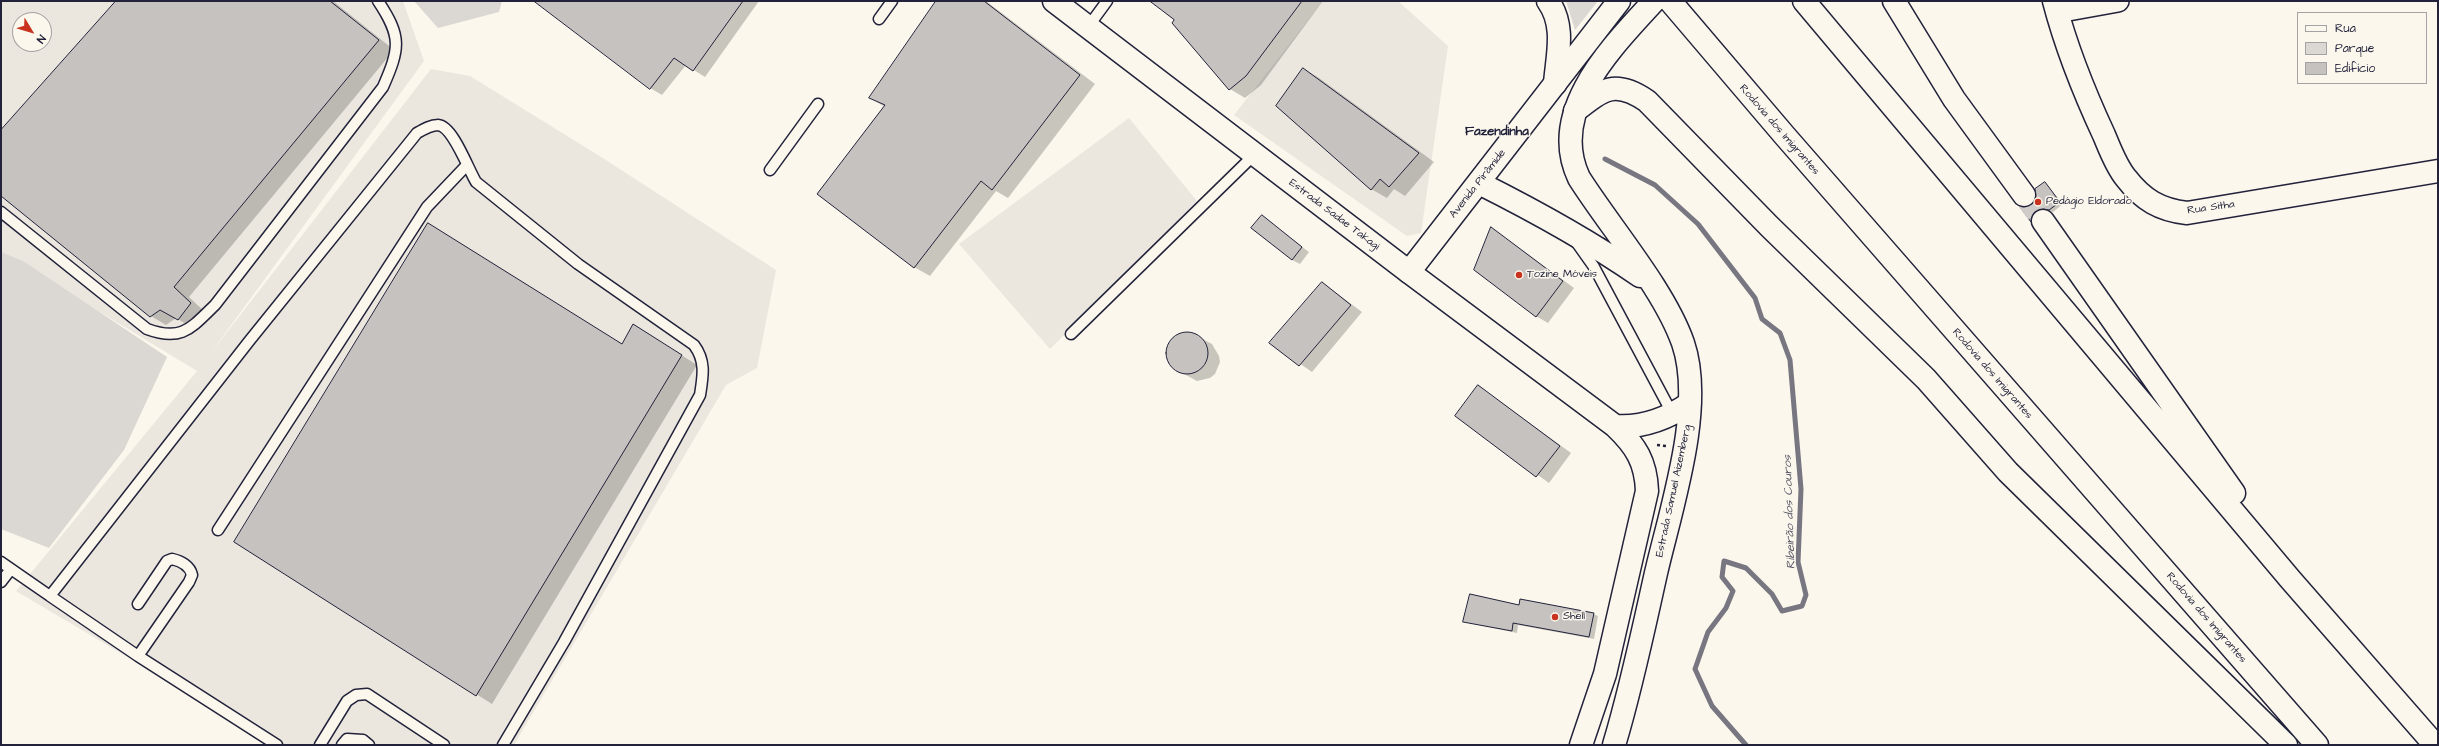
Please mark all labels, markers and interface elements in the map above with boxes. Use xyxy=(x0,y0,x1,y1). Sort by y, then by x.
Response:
north arrow xyxy=(12,12,52,52)
legend xyxy=(2297,12,2427,84)
text: Rua xyxy=(2335,20,2356,37)
text: N xyxy=(33,32,49,46)
text: Parque xyxy=(2335,40,2374,57)
text: Edifício xyxy=(2335,60,2375,77)
street label: Rodovia dos Imigrantes xyxy=(1736,82,1822,178)
district label: Fazendinha xyxy=(1465,124,1529,140)
street label: Avenida Pirâmide xyxy=(1447,147,1509,221)
street label: Estrada Sadae Takagi xyxy=(1286,177,1382,253)
place label: Pedágio Eldorado xyxy=(2046,195,2132,209)
marker: Pedágio Eldorado xyxy=(2033,197,2043,207)
street label: Rua Sitha xyxy=(2186,198,2236,218)
place label: Tozine Móveis xyxy=(1527,268,1597,282)
marker: Tozine Móveis xyxy=(1514,270,1524,280)
street label: Rodovia dos Imigrantes xyxy=(1949,326,2035,422)
street label: Estrada Samuel Aizemberg xyxy=(1653,423,1695,559)
water label: Ribeirão dos Couros xyxy=(1781,455,1799,569)
street label: Rodovia dos Imigrantes xyxy=(2163,570,2249,666)
place label: Shell xyxy=(1563,610,1585,624)
marker: Shell xyxy=(1550,612,1560,622)

